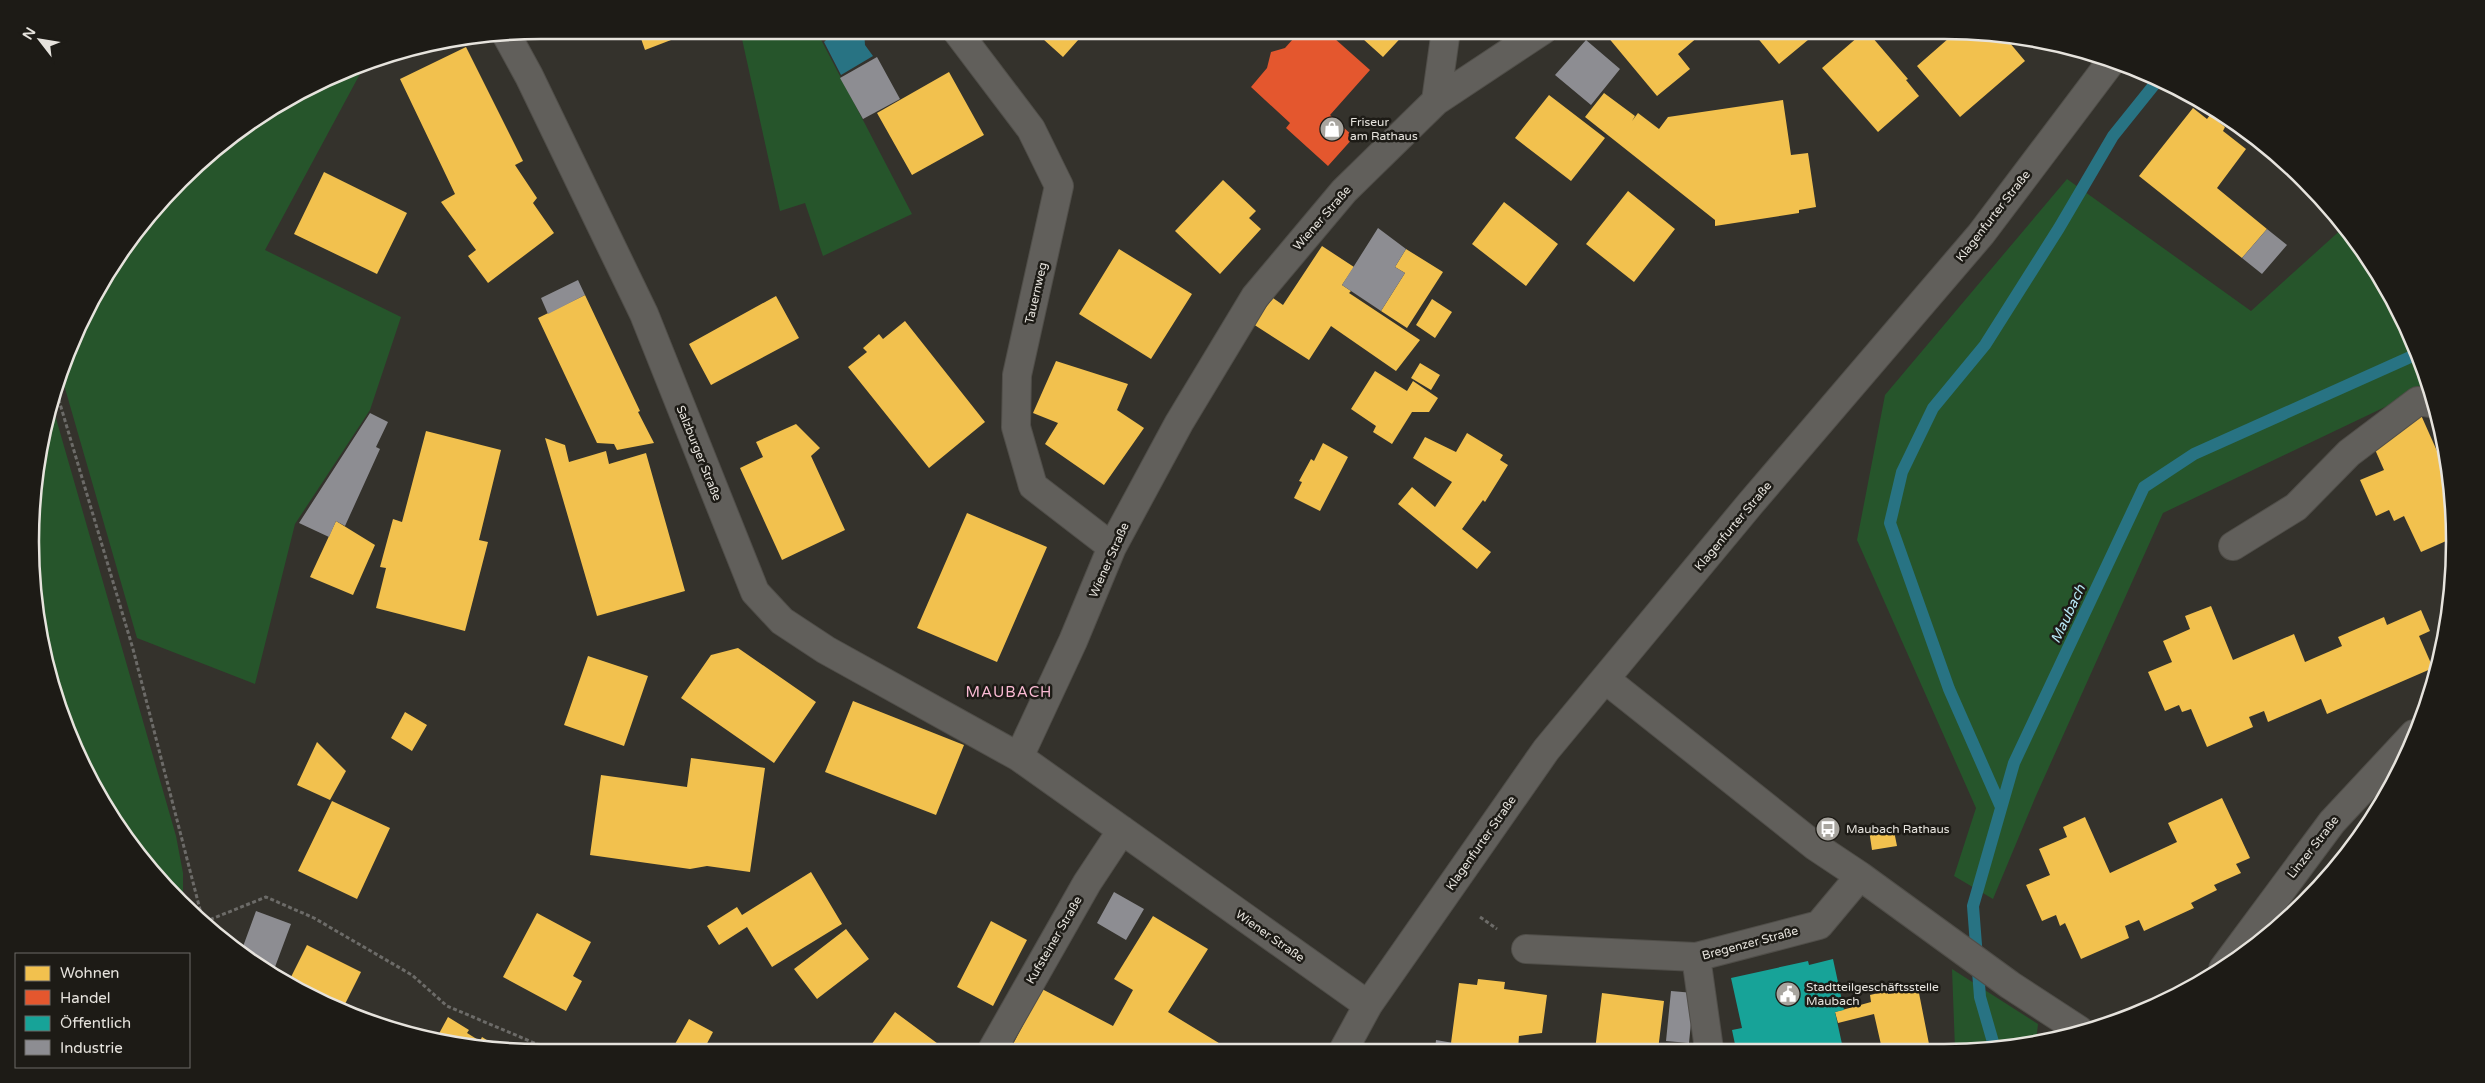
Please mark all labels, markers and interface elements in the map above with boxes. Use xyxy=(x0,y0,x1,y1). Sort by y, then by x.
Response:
north arrow xyxy=(15,15,65,65)
text: N xyxy=(19,24,39,43)
place label: Friseur am Rathaus xyxy=(1350,115,1418,143)
shop icon: Friseur am Rathaus xyxy=(1319,116,1345,142)
street label: Klagenfurter Straße xyxy=(1953,167,2033,264)
street label: Wiener Straße xyxy=(1290,183,1354,253)
street label: Tauernweg xyxy=(1022,261,1050,325)
street label: Salzburger Straße xyxy=(673,403,725,503)
street label: Klagenfurter Straße xyxy=(1692,478,1774,573)
street label: Wiener Straße xyxy=(1086,520,1132,600)
water label: Maubach xyxy=(2047,582,2089,646)
district label: MAUBACH xyxy=(966,683,1052,701)
street label: Klagenfurter Straße xyxy=(1443,793,1519,893)
street label: Linzer Straße xyxy=(2284,813,2342,881)
bus stop icon: Maubach Rathaus xyxy=(1815,816,1841,842)
place label: Maubach Rathaus xyxy=(1846,822,1950,836)
street label: Kufsteiner Straße xyxy=(1023,894,1085,986)
street label: Wiener Straße xyxy=(1233,907,1307,965)
street label: Bregenzer Straße xyxy=(1700,923,1800,963)
legend xyxy=(15,953,190,1068)
text: Wohnen xyxy=(60,964,120,982)
place label: Stadtteilgeschäftsstelle Maubach xyxy=(1806,980,1939,1008)
public building icon: Stadtteilgeschäftsstelle Maubach xyxy=(1775,981,1801,1007)
text: Handel xyxy=(60,989,111,1007)
text: Öffentlich xyxy=(60,1014,131,1032)
text: Industrie xyxy=(60,1039,123,1057)

